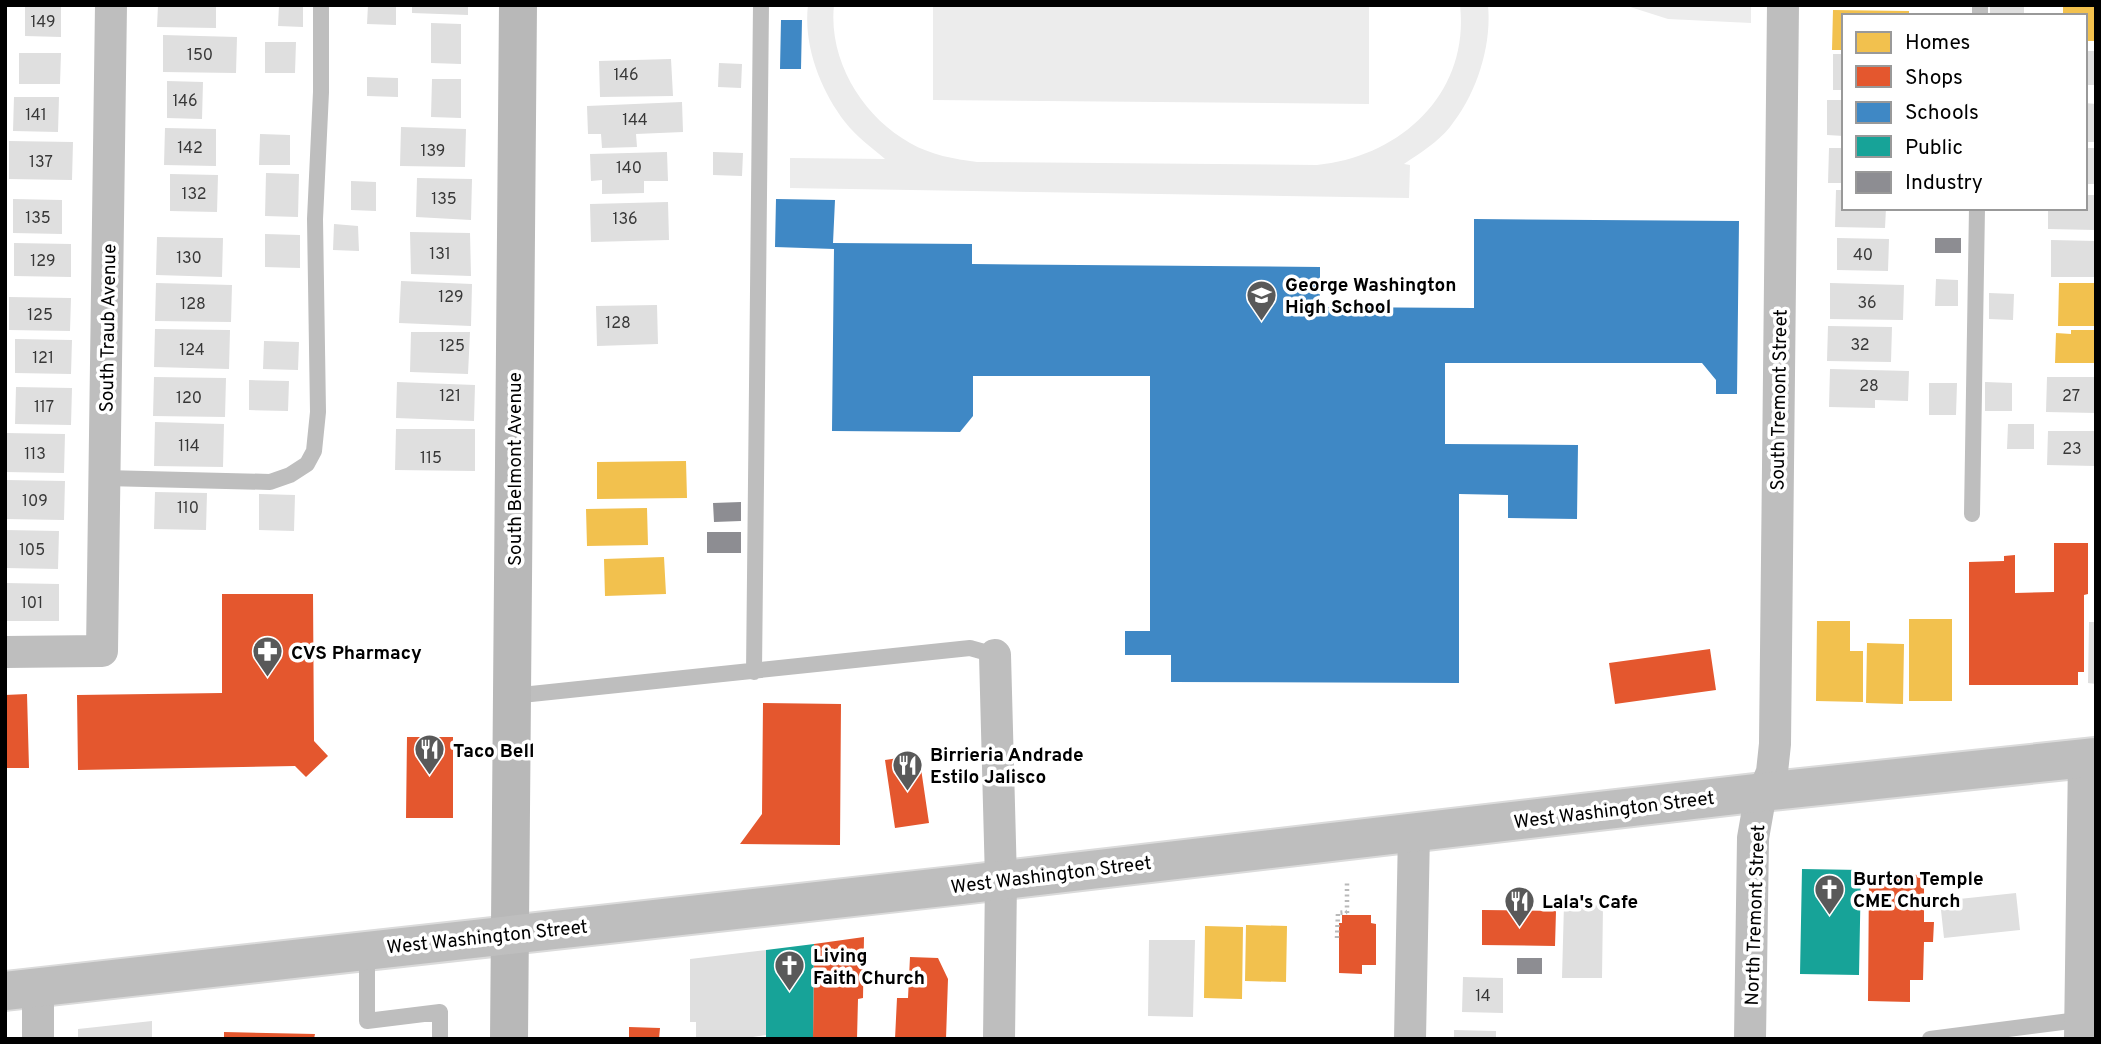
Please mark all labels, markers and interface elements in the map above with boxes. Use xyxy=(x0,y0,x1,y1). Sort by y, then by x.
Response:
house number: 149 xyxy=(31,13,55,33)
legend xyxy=(1842,14,2087,210)
text: Homes xyxy=(1905,30,1970,57)
house number: 150 xyxy=(187,46,213,66)
text: Shops xyxy=(1905,65,1963,92)
house number: 146 xyxy=(613,66,639,86)
house number: 146 xyxy=(172,92,198,112)
text: Schools xyxy=(1905,100,1979,127)
house number: 141 xyxy=(25,106,47,126)
house number: 144 xyxy=(622,111,648,131)
text: Public xyxy=(1905,135,1963,162)
house number: 142 xyxy=(177,139,203,159)
house number: 139 xyxy=(421,142,445,162)
house number: 137 xyxy=(29,153,53,173)
house number: 140 xyxy=(616,159,642,179)
text: Industry xyxy=(1905,170,1983,197)
house number: 132 xyxy=(181,185,207,205)
house number: 135 xyxy=(431,190,457,210)
house number: 135 xyxy=(25,209,51,229)
house number: 136 xyxy=(612,210,638,230)
street label: South Traub Avenue xyxy=(96,244,122,413)
house number: 131 xyxy=(429,245,451,265)
house number: 40 xyxy=(1853,246,1873,266)
house number: 130 xyxy=(176,249,202,269)
house number: 129 xyxy=(30,252,56,272)
place label: George Washington High School xyxy=(1285,274,1456,320)
school or university icon: George Washington High School xyxy=(1245,278,1279,322)
house number: 129 xyxy=(438,288,464,308)
house number: 36 xyxy=(1857,294,1877,314)
house number: 128 xyxy=(180,295,206,315)
house number: 125 xyxy=(27,306,53,326)
street label: South Tremont Street xyxy=(1766,309,1794,491)
house number: 128 xyxy=(605,314,631,334)
house number: 32 xyxy=(1850,336,1870,356)
house number: 125 xyxy=(439,337,465,357)
house number: 124 xyxy=(179,341,205,361)
house number: 121 xyxy=(32,349,54,369)
street label: South Belmont Avenue xyxy=(504,372,528,566)
house number: 28 xyxy=(1859,377,1879,397)
house number: 121 xyxy=(439,387,461,407)
house number: 27 xyxy=(2062,387,2080,407)
house number: 120 xyxy=(176,389,202,409)
house number: 117 xyxy=(34,398,54,418)
house number: 114 xyxy=(178,437,200,457)
house number: 23 xyxy=(2062,440,2082,460)
house number: 113 xyxy=(24,445,46,465)
house number: 115 xyxy=(420,449,442,469)
house number: 109 xyxy=(22,492,48,512)
house number: 110 xyxy=(177,499,199,519)
house number: 105 xyxy=(19,541,45,561)
house number: 101 xyxy=(21,594,43,614)
pharmacy icon: CVS Pharmacy xyxy=(251,635,285,679)
place label: CVS Pharmacy xyxy=(291,642,422,666)
restaurant icon: Taco Bell xyxy=(413,733,447,777)
place label: Taco Bell xyxy=(453,740,535,764)
place label: Birrieria Andrade Estilo Jalisco xyxy=(930,744,1084,790)
restaurant icon: Birrieria Andrade Estilo Jalisco xyxy=(890,748,924,792)
street label: West Washington Street xyxy=(1512,787,1716,835)
street label: North Tremont Street xyxy=(1741,824,1771,1006)
street label: West Washington Street xyxy=(949,852,1153,900)
place label: Burton Temple CME Church xyxy=(1853,868,1984,914)
church icon: Burton Temple CME Church xyxy=(1813,872,1847,916)
restaurant icon: Lala's Cafe xyxy=(1502,884,1536,928)
place label: Lala's Cafe xyxy=(1542,891,1638,915)
street label: West Washington Street xyxy=(385,915,589,960)
place label: Living Faith Church xyxy=(813,945,925,991)
church icon: Living Faith Church xyxy=(773,949,807,993)
house number: 14 xyxy=(1475,987,1491,1007)

